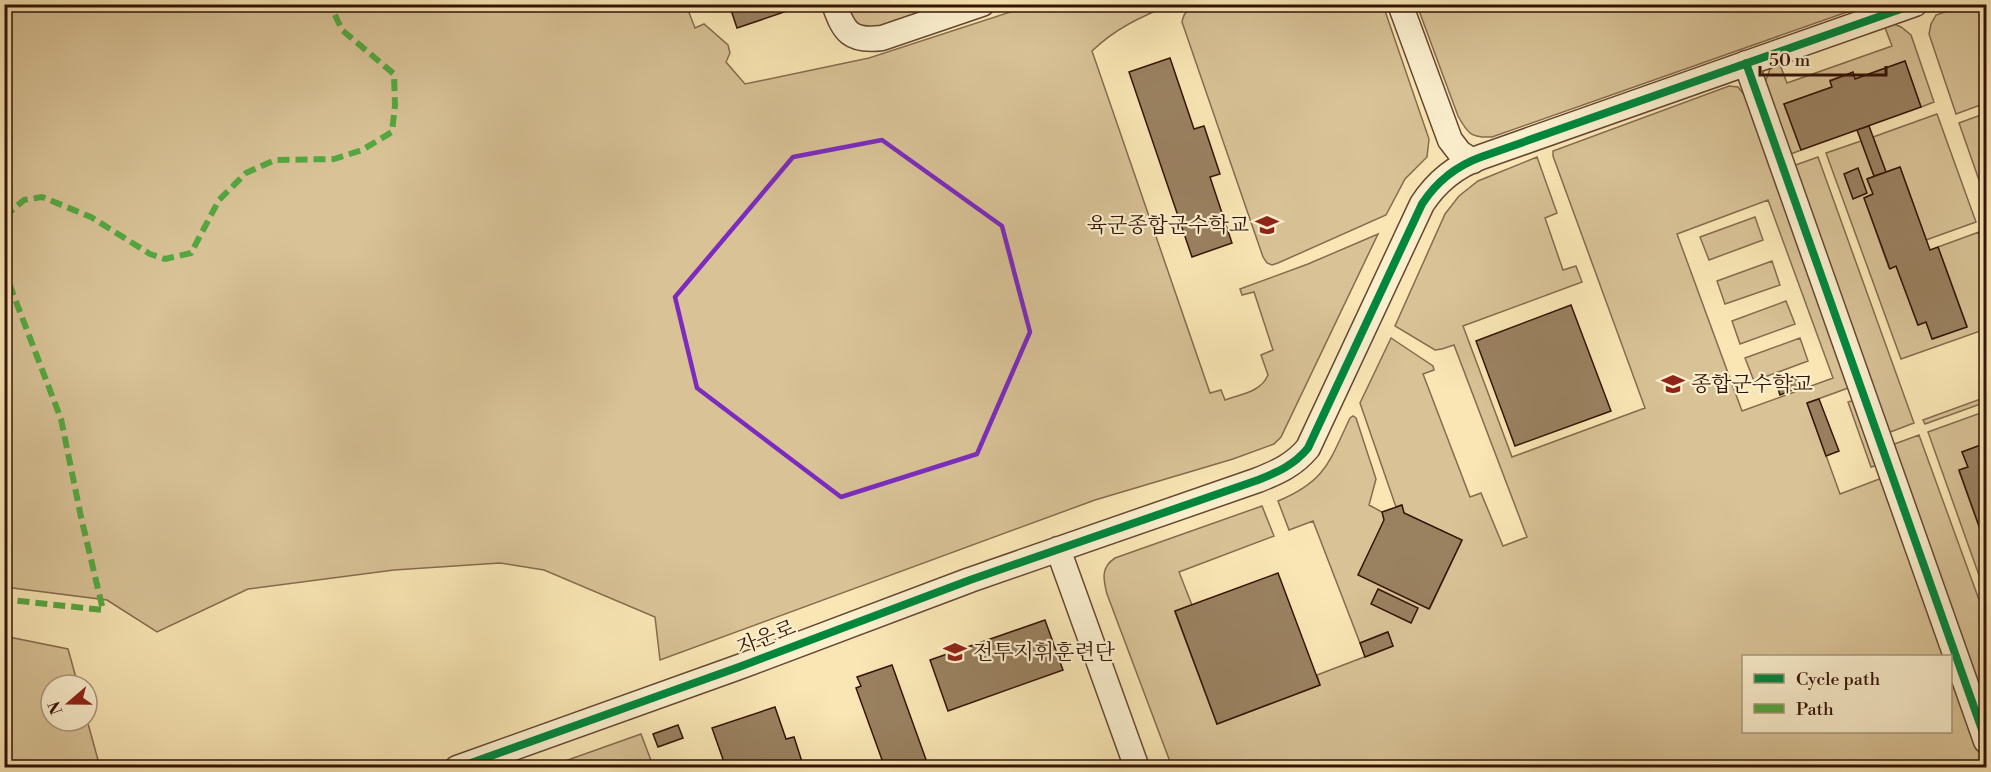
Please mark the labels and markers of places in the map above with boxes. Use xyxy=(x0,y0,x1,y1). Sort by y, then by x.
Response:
school or university icon: 육군종합군수학교 xyxy=(1254,212,1280,238)
place label: 육군종합군수학교 xyxy=(1087,213,1249,239)
school or university icon: 종합군수학교 xyxy=(1660,371,1686,397)
place label: 종합군수학교 xyxy=(1691,372,1813,398)
school or university icon: 전투지휘훈련단 xyxy=(942,639,968,665)
place label: 전투지휘훈련단 xyxy=(973,640,1116,666)

